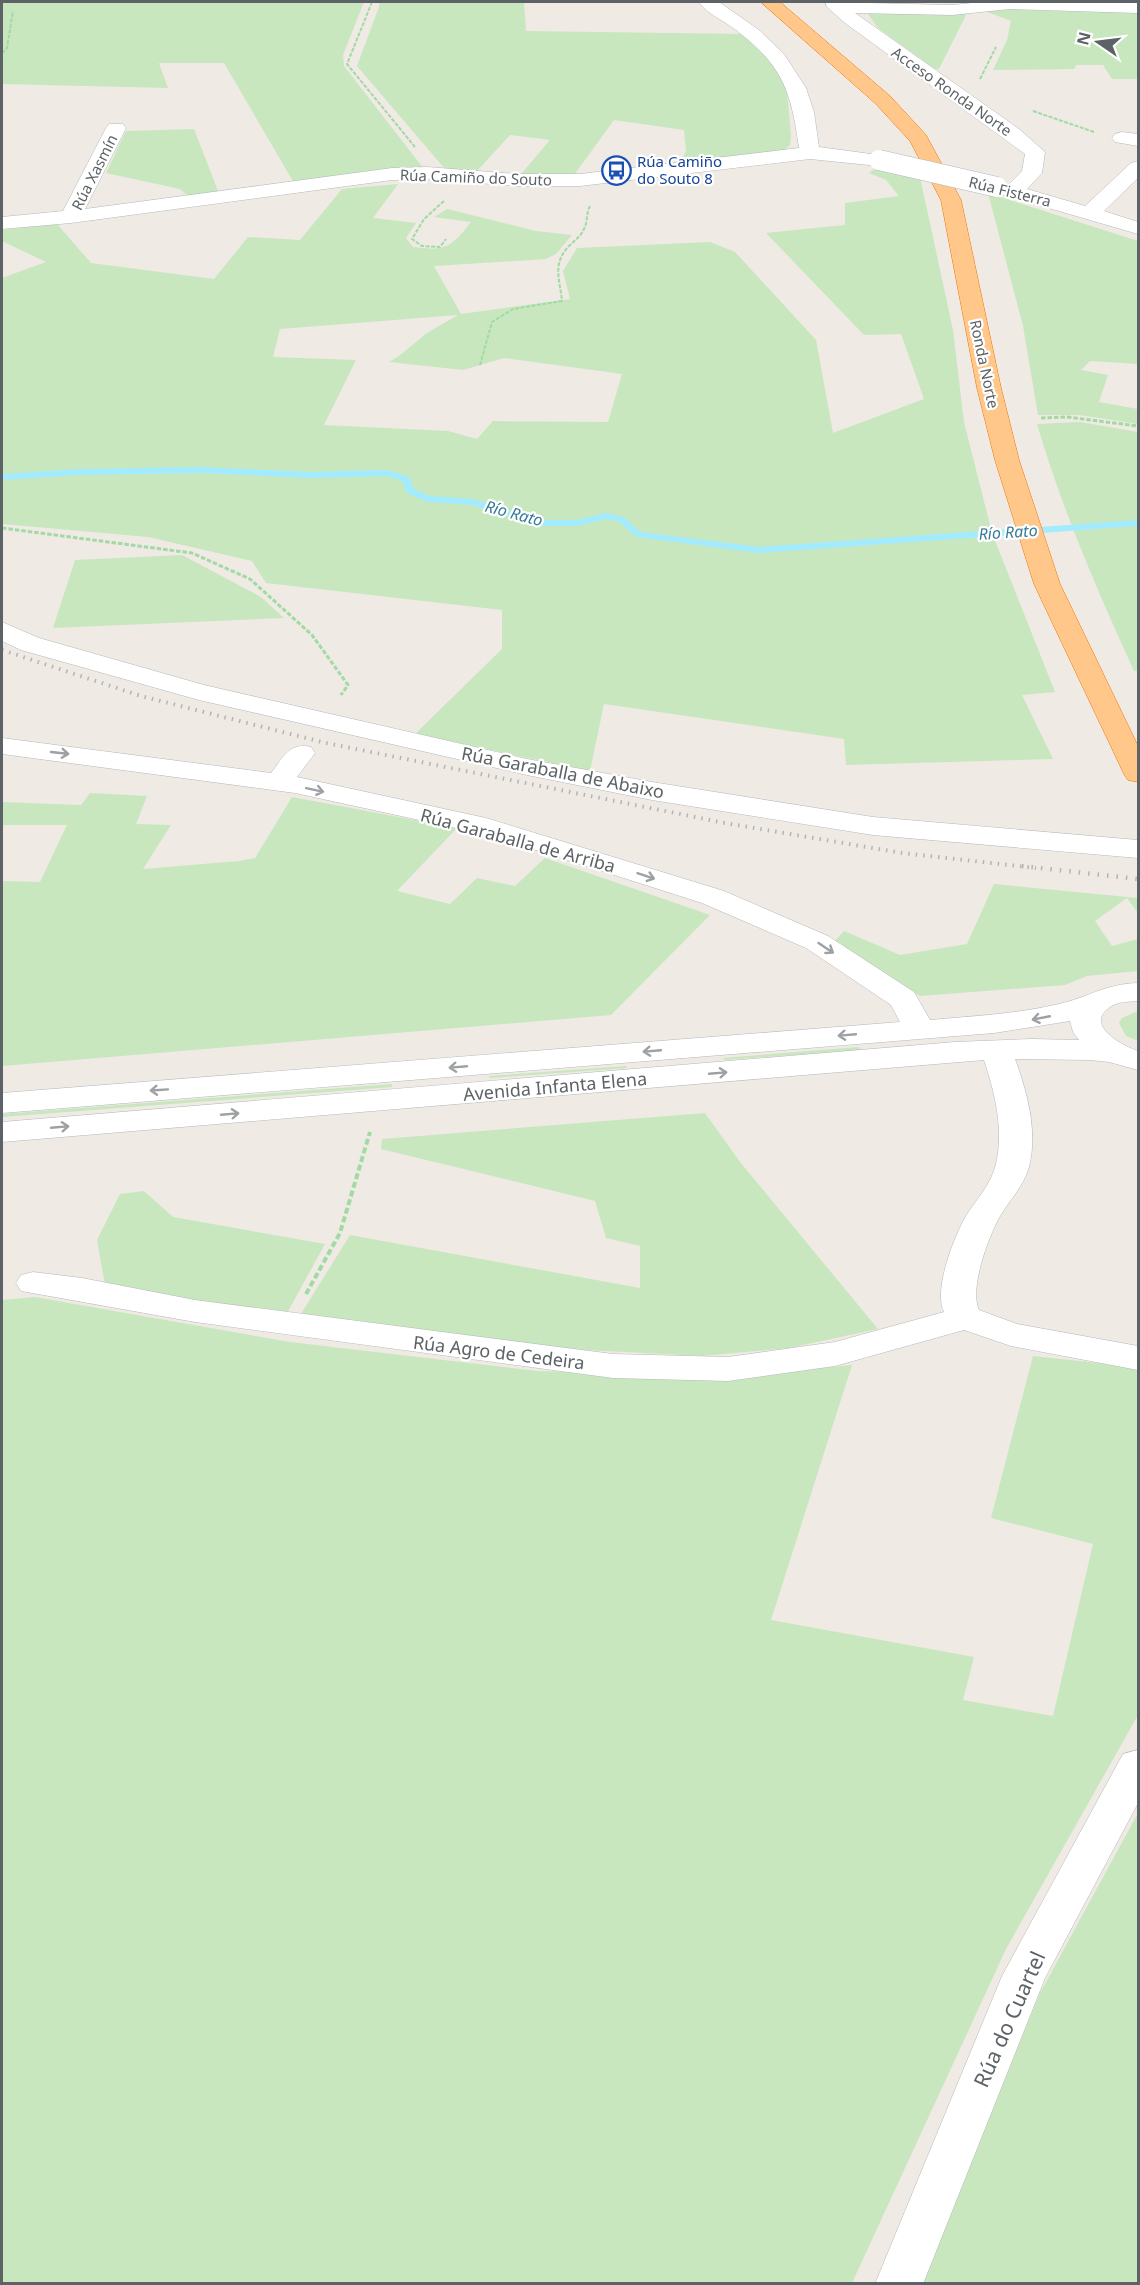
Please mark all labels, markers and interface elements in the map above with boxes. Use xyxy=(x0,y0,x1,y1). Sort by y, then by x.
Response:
north arrow xyxy=(1068,12,1128,72)
text: N xyxy=(1071,29,1096,47)
street label: Acceso Ronda Norte xyxy=(888,42,1016,140)
street label: Rúa Xasmín xyxy=(66,131,122,213)
place label: Rúa Camiño do Souto 8 xyxy=(637,151,722,188)
bus stop icon: Rúa Camiño do Souto 8 xyxy=(600,154,632,186)
street label: Rúa Camiño do Souto xyxy=(400,164,552,190)
street label: Rúa Fisterra xyxy=(967,171,1053,211)
street label: Ronda Norte xyxy=(966,318,1004,410)
water label: Río Rato xyxy=(483,495,545,531)
water label: Río Rato xyxy=(978,519,1038,545)
street label: Rúa Garaballa de Abaixo xyxy=(460,741,666,803)
one-way arrow xyxy=(49,748,69,759)
one-way arrow xyxy=(305,784,324,796)
street label: Rúa Garaballa de Arriba xyxy=(418,802,618,878)
one-way arrow xyxy=(636,871,655,882)
one-way arrow xyxy=(818,942,834,954)
one-way arrow xyxy=(1032,1012,1051,1024)
one-way arrow xyxy=(837,1030,857,1041)
one-way arrow xyxy=(643,1046,663,1057)
one-way arrow xyxy=(449,1061,469,1072)
street label: Avenida Infanta Elena xyxy=(462,1066,648,1106)
one-way arrow xyxy=(707,1067,727,1078)
one-way arrow xyxy=(149,1085,169,1096)
one-way arrow xyxy=(220,1108,240,1119)
one-way arrow xyxy=(49,1121,69,1132)
street label: Rúa Agro de Cedeira xyxy=(412,1330,586,1374)
street label: Rúa do Cuartel xyxy=(967,1947,1051,2091)

